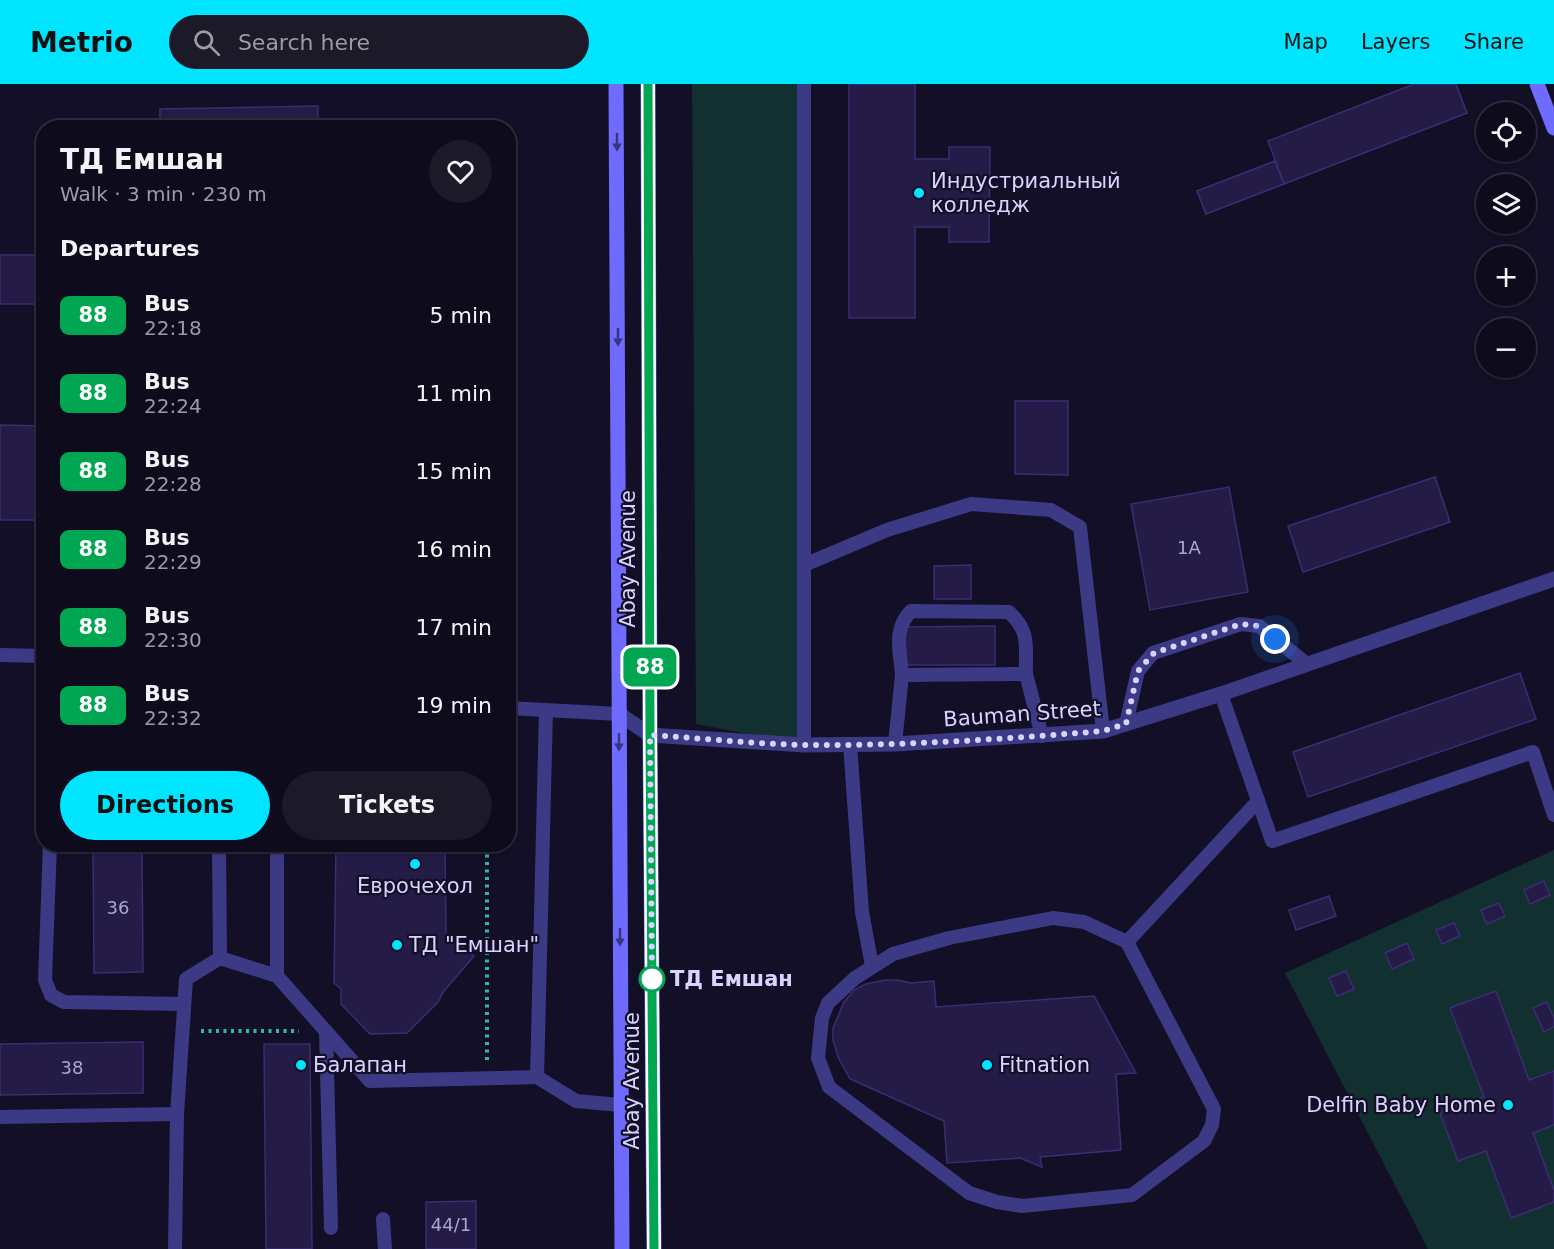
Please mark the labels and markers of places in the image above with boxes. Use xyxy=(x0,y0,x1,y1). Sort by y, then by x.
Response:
place label: Индустриальный колледж xyxy=(931,169,1121,217)
marker: Индустриальный колледж xyxy=(912,186,926,200)
marker: Еврочехол xyxy=(408,857,422,871)
place label: Еврочехол xyxy=(357,874,473,898)
place label: ТД "Емшан" xyxy=(408,933,539,957)
marker: ТД "Емшан" xyxy=(390,938,404,952)
marker: ТД Емшан xyxy=(639,966,665,992)
place label: ТД Емшан xyxy=(670,967,793,991)
place label: Балапан xyxy=(313,1053,407,1077)
place label: Fitnation xyxy=(999,1053,1090,1077)
marker: Балапан xyxy=(294,1058,308,1072)
marker: Fitnation xyxy=(980,1058,994,1072)
place label: Delfin Baby Home xyxy=(1306,1093,1496,1117)
marker: Delfin Baby Home xyxy=(1501,1098,1515,1112)

